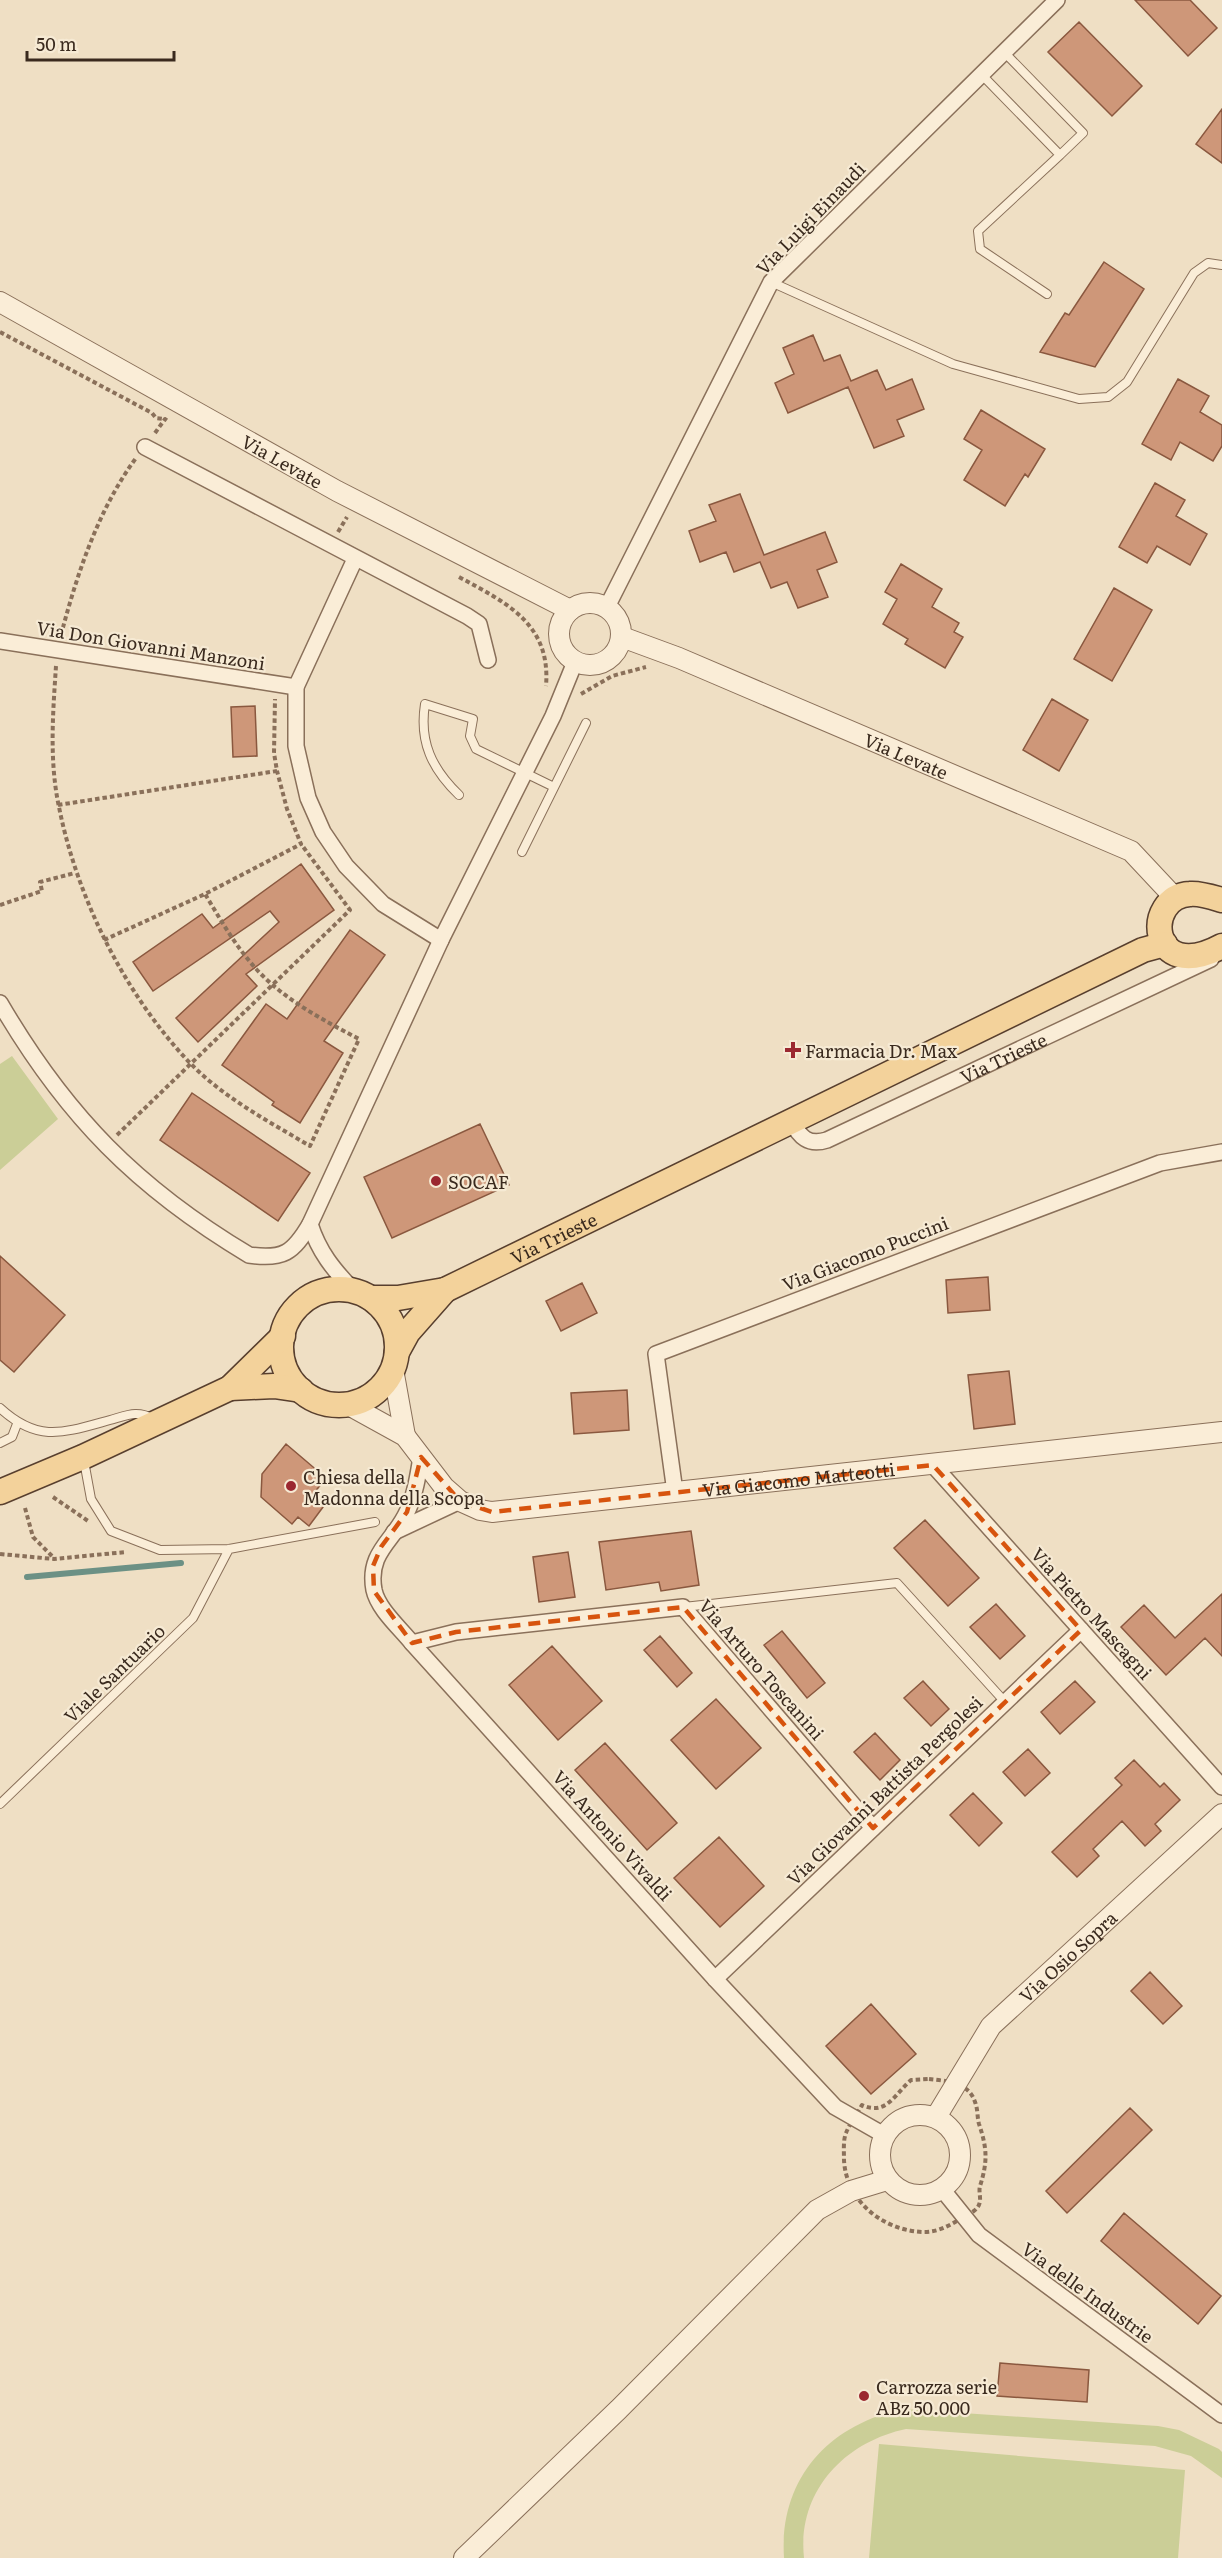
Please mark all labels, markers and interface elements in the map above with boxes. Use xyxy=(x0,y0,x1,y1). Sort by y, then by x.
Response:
scale bar xyxy=(27,24,174,62)
text: 50 m xyxy=(36,30,77,57)
street label: Via Luigi Einaudi xyxy=(749,156,871,280)
street label: Via Levate xyxy=(237,427,328,494)
street label: Via Don Giovanni Manzoni xyxy=(35,614,267,676)
street label: Via Levate xyxy=(860,725,953,785)
street label: Via Trieste xyxy=(955,1025,1051,1089)
place label: Farmacia Dr. Max xyxy=(805,1037,958,1064)
marker: Farmacia Dr. Max xyxy=(786,1043,800,1057)
place label: SOCAF xyxy=(448,1168,509,1195)
marker: SOCAF xyxy=(429,1174,443,1188)
street label: Via Trieste xyxy=(505,1205,601,1270)
street label: Via Giacomo Puccini xyxy=(778,1209,952,1297)
street label: Via Giacomo Matteotti xyxy=(701,1454,896,1502)
place label: Chiesa della Madonna della Scopa xyxy=(303,1463,485,1511)
marker: Chiesa della Madonna della Scopa xyxy=(284,1479,298,1493)
street label: Via Pietro Mascagni xyxy=(1025,1541,1159,1685)
street label: Via Arturo Toscanini xyxy=(693,1592,831,1746)
street label: Viale Santuario xyxy=(57,1617,171,1729)
street label: Via Giovanni Battista Pergolesi xyxy=(780,1689,988,1891)
street label: Via Antonio Vivaldi xyxy=(547,1764,679,1906)
street label: Via Osio Sopra xyxy=(1012,1904,1123,2008)
street label: Via delle Industrie xyxy=(1017,2235,1159,2349)
place label: Carrozza serie ABz 50.000 xyxy=(876,2373,997,2421)
marker: Carrozza serie ABz 50.000 xyxy=(857,2389,871,2403)

